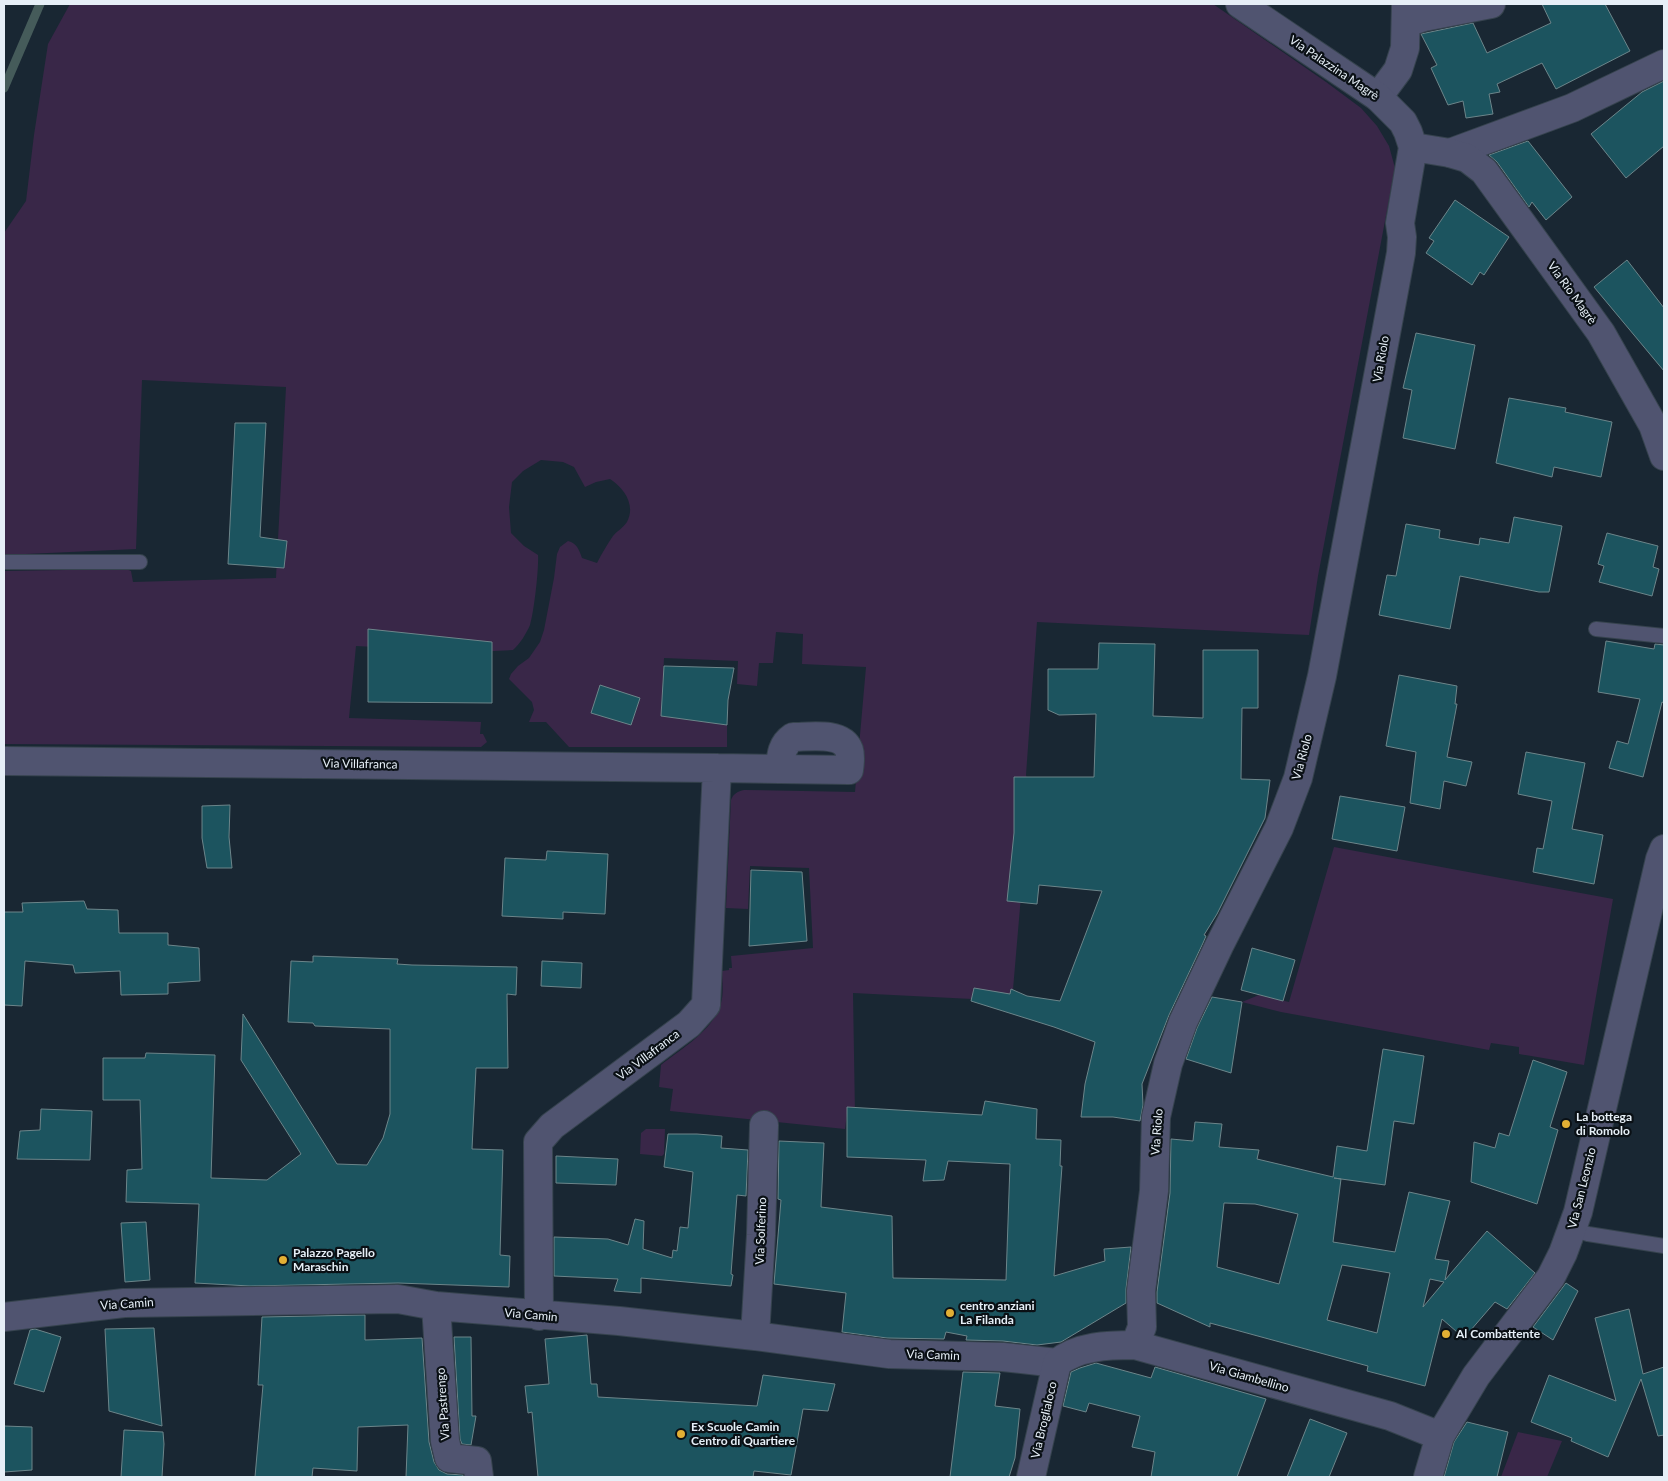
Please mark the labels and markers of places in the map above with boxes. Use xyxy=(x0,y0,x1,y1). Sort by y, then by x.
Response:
place label: La bottega di Romolo xyxy=(1576,1109,1632,1138)
marker: La bottega di Romolo xyxy=(1560,1118,1572,1130)
place label: Palazzo Pagello Maraschin xyxy=(293,1245,375,1274)
marker: Palazzo Pagello Maraschin xyxy=(277,1254,289,1266)
place label: centro anziani La Filanda xyxy=(960,1298,1035,1327)
marker: centro anziani La Filanda xyxy=(944,1307,956,1319)
place label: Al Combattente xyxy=(1455,1326,1541,1341)
marker: Al Combattente xyxy=(1440,1328,1452,1340)
place label: Ex Scuole Camin Centro di Quartiere xyxy=(691,1419,796,1448)
marker: Ex Scuole Camin Centro di Quartiere xyxy=(675,1428,687,1440)

